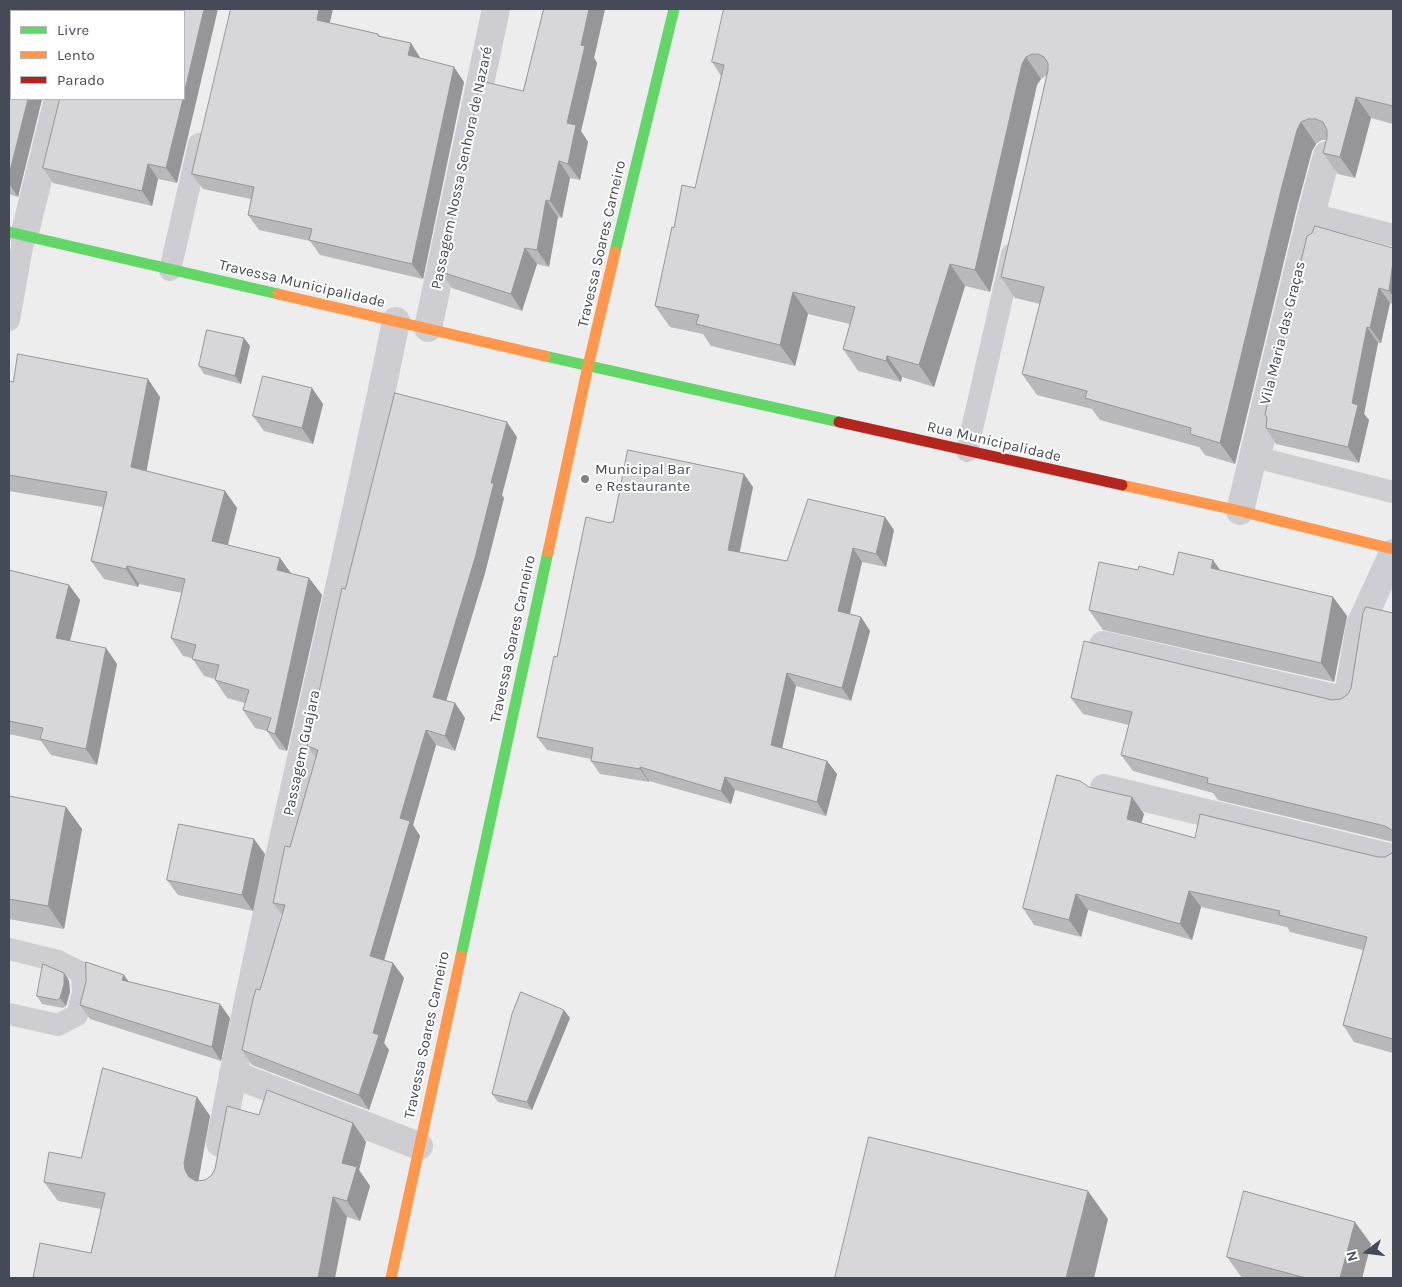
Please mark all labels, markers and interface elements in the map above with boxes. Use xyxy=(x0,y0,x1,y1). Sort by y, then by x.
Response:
legend xyxy=(10,10,185,100)
text: Livre xyxy=(57,21,89,39)
street label: Passagem Nossa Senhora de Nazaré xyxy=(427,45,497,291)
text: Lento xyxy=(57,46,95,64)
text: Parado xyxy=(57,71,104,89)
street label: Travessa Soares Carneiro xyxy=(574,159,630,329)
street label: Travessa Municipalidade xyxy=(217,256,387,312)
street label: Vila Maria das Graças xyxy=(1256,259,1310,407)
street label: Rua Municipalidade xyxy=(925,418,1063,466)
place label: Municipal Bar e Restaurante xyxy=(595,461,690,496)
marker: Municipal Bar e Restaurante xyxy=(579,473,591,485)
street label: Travessa Soares Carneiro xyxy=(486,554,540,724)
street label: Passagem Guajara xyxy=(280,689,324,817)
street label: Travessa Soares Carneiro xyxy=(400,950,454,1120)
north arrow xyxy=(1342,1227,1392,1277)
text: N xyxy=(1343,1249,1362,1263)

